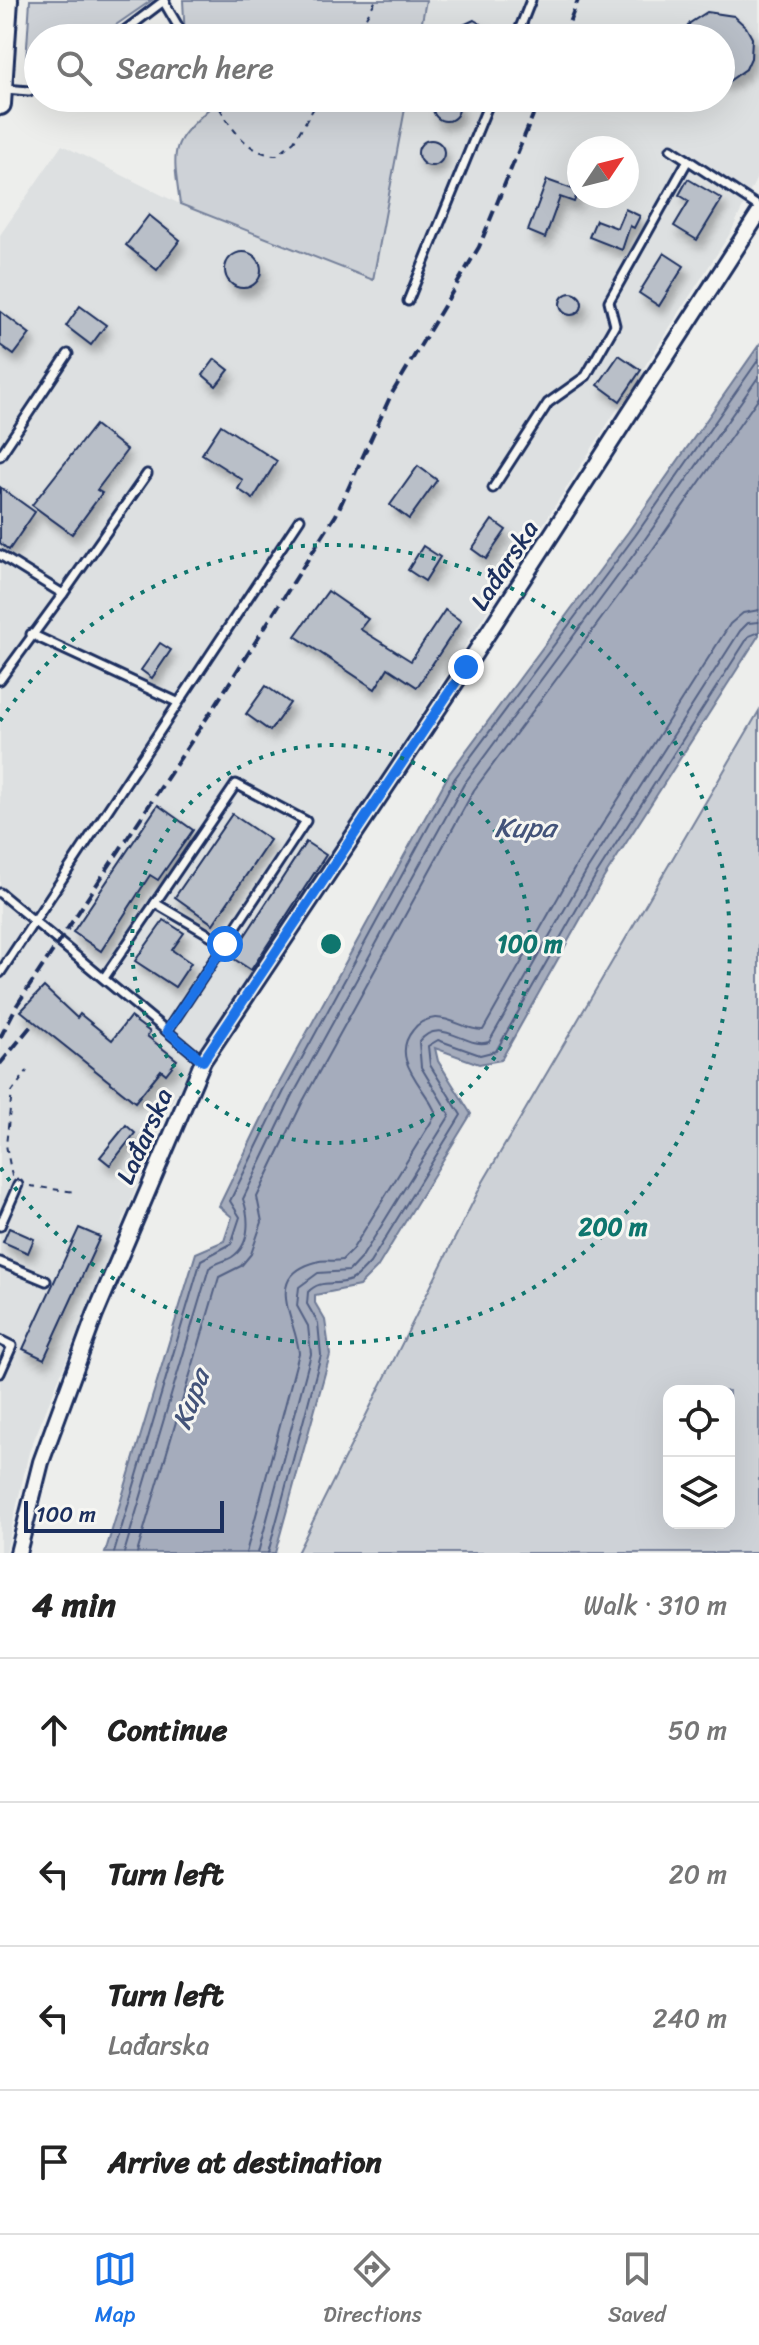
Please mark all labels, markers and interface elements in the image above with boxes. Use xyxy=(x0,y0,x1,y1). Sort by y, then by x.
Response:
search box xyxy=(24,24,735,112)
text: Search here xyxy=(116,41,274,95)
icon: search xyxy=(52,46,96,90)
north arrow xyxy=(567,136,639,208)
street label: Lađarska xyxy=(457,510,551,620)
route end xyxy=(448,649,484,685)
water label: Kupa xyxy=(495,803,559,852)
text: 100 m xyxy=(497,923,563,965)
route start xyxy=(207,926,243,962)
centre of rings xyxy=(317,930,345,958)
street label: Lađarska xyxy=(102,1080,186,1192)
text: 200 m xyxy=(578,1206,648,1248)
water label: Kupa xyxy=(157,1358,225,1436)
map controls xyxy=(663,1385,735,1529)
button: locate xyxy=(663,1385,735,1457)
button: layers xyxy=(663,1457,735,1529)
text: 100 m xyxy=(36,1495,96,1534)
scale bar xyxy=(24,1497,224,1533)
text: 4 min xyxy=(32,1575,116,1635)
text: Walk · 310 m xyxy=(584,1582,727,1628)
text: Continue xyxy=(108,1703,227,1757)
text: 50 m xyxy=(668,1707,727,1753)
icon: ahead xyxy=(32,1708,76,1752)
text: Turn left xyxy=(108,1847,224,1901)
text: 20 m xyxy=(669,1851,727,1897)
icon: left xyxy=(32,1852,76,1896)
text: Turn left xyxy=(108,1968,224,2022)
text: 240 m xyxy=(653,1995,727,2041)
icon: left xyxy=(32,1996,76,2040)
text: Lađarska xyxy=(108,2022,209,2068)
text: Arrive at destination xyxy=(108,2135,382,2189)
icon: arrive xyxy=(32,2140,76,2184)
tab: Map xyxy=(93,2247,137,2334)
tab: Directions xyxy=(323,2247,422,2334)
tab: Saved xyxy=(608,2247,666,2334)

